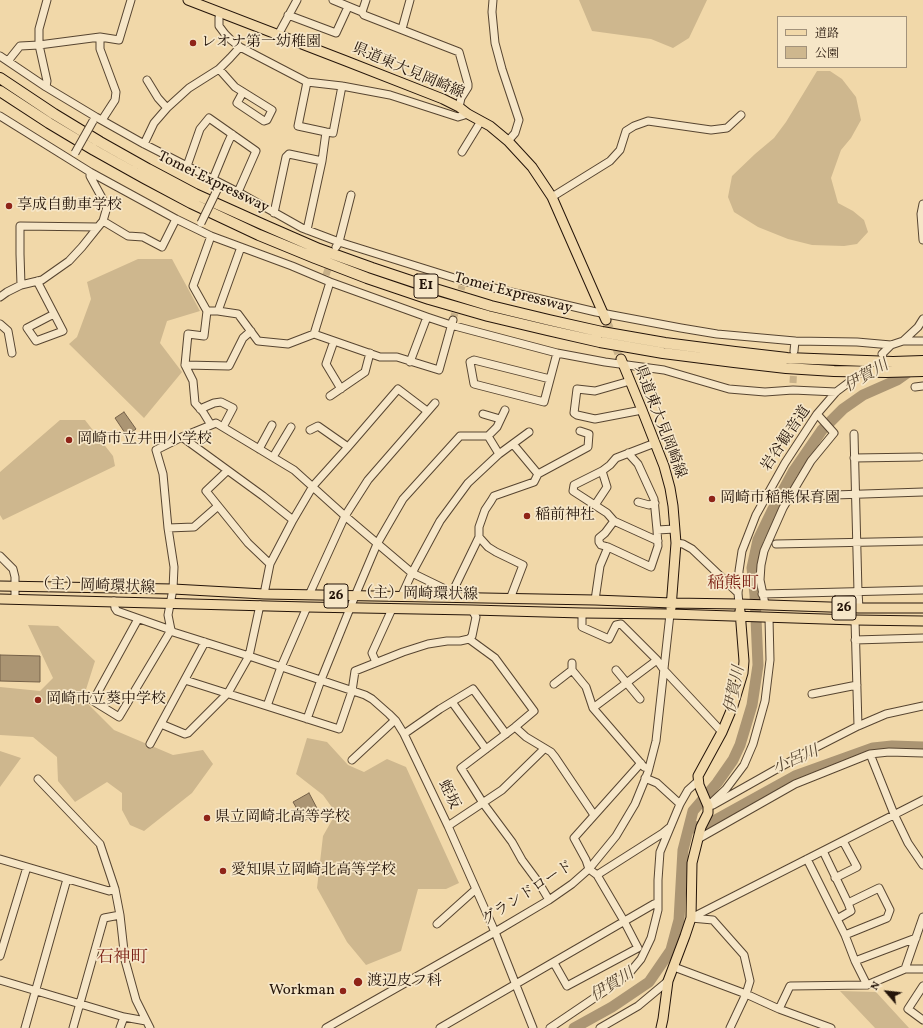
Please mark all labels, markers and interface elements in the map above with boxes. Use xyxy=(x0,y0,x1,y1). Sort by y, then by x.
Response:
legend xyxy=(777,16,907,68)
text: 道路 xyxy=(815,26,839,42)
place label: レオナ第一幼稚園 xyxy=(201,34,321,52)
marker: レオナ第一幼稚園 xyxy=(188,38,198,48)
street label: 県道東大見岡崎線 xyxy=(349,40,467,104)
text: 公園 xyxy=(815,46,839,62)
street label: Tomei Expressway xyxy=(154,148,272,218)
place label: 享成自動車学校 xyxy=(17,197,122,215)
marker: 享成自動車学校 xyxy=(4,201,14,211)
street label: Tomei Expressway xyxy=(452,270,574,318)
road number: E1 xyxy=(414,274,438,298)
water label: 伊賀川 xyxy=(841,357,893,397)
street label: 県道東大見岡崎線 xyxy=(629,363,689,481)
street label: 岩谷観音道 xyxy=(759,403,815,475)
place label: 岡崎市立井田小学校 xyxy=(77,431,212,449)
marker: 岡崎市立井田小学校 xyxy=(64,435,74,445)
place label: 岡崎市稲熊保育園 xyxy=(720,490,840,508)
marker: 岡崎市稲熊保育園 xyxy=(707,494,717,504)
place label: 稲前神社 xyxy=(535,507,595,525)
marker: 稲前神社 xyxy=(522,511,532,521)
district label: 稲熊町 xyxy=(708,575,758,595)
street label: （主）岡崎環状線 xyxy=(35,576,155,598)
road number: 26 xyxy=(324,584,348,608)
street label: （主）岡崎環状線 xyxy=(358,585,478,605)
road number: 26 xyxy=(832,596,856,620)
water label: 伊賀川 xyxy=(722,665,750,715)
place label: 岡崎市立葵中学校 xyxy=(46,691,166,709)
marker: 岡崎市立葵中学校 xyxy=(33,695,43,705)
water label: 小呂川 xyxy=(770,743,822,779)
street label: 蛭坂 xyxy=(433,778,463,812)
place label: 県立岡崎北高等学校 xyxy=(215,809,350,827)
marker: 県立岡崎北高等学校 xyxy=(202,813,212,823)
street label: グランドロード xyxy=(479,858,577,930)
place label: 愛知県立岡崎北高等学校 xyxy=(231,862,396,880)
marker: 愛知県立岡崎北高等学校 xyxy=(218,866,228,876)
district label: 石神町 xyxy=(97,949,147,969)
water label: 伊賀川 xyxy=(588,965,638,1007)
north arrow xyxy=(867,972,907,1012)
place label: 渡辺皮フ科 xyxy=(367,973,442,991)
marker: 渡辺皮フ科 xyxy=(352,976,364,988)
text: N xyxy=(867,979,884,993)
place label: Workman xyxy=(269,982,335,1000)
marker: Workman xyxy=(338,986,348,996)

